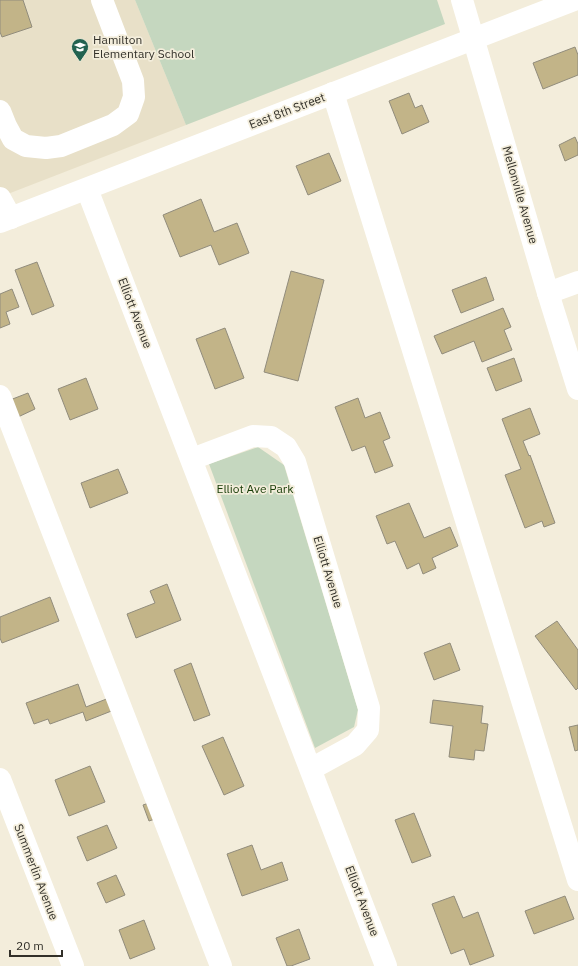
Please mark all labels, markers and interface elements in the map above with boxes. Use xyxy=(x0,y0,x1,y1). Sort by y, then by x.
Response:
place label: Hamilton Elementary School xyxy=(93,32,194,61)
school or university icon: Hamilton Elementary School xyxy=(70,37,90,62)
street label: East 8th Street xyxy=(247,89,327,132)
street label: Mellonville Avenue xyxy=(499,144,542,246)
street label: Elliott Avenue xyxy=(115,275,156,351)
park label: Elliot Ave Park xyxy=(216,481,294,496)
street label: Elliott Avenue xyxy=(310,534,347,610)
street label: Summerlin Avenue xyxy=(11,822,62,922)
street label: Elliott Avenue xyxy=(342,863,383,939)
scale bar xyxy=(10,932,62,958)
text: 20 m xyxy=(16,938,44,953)

